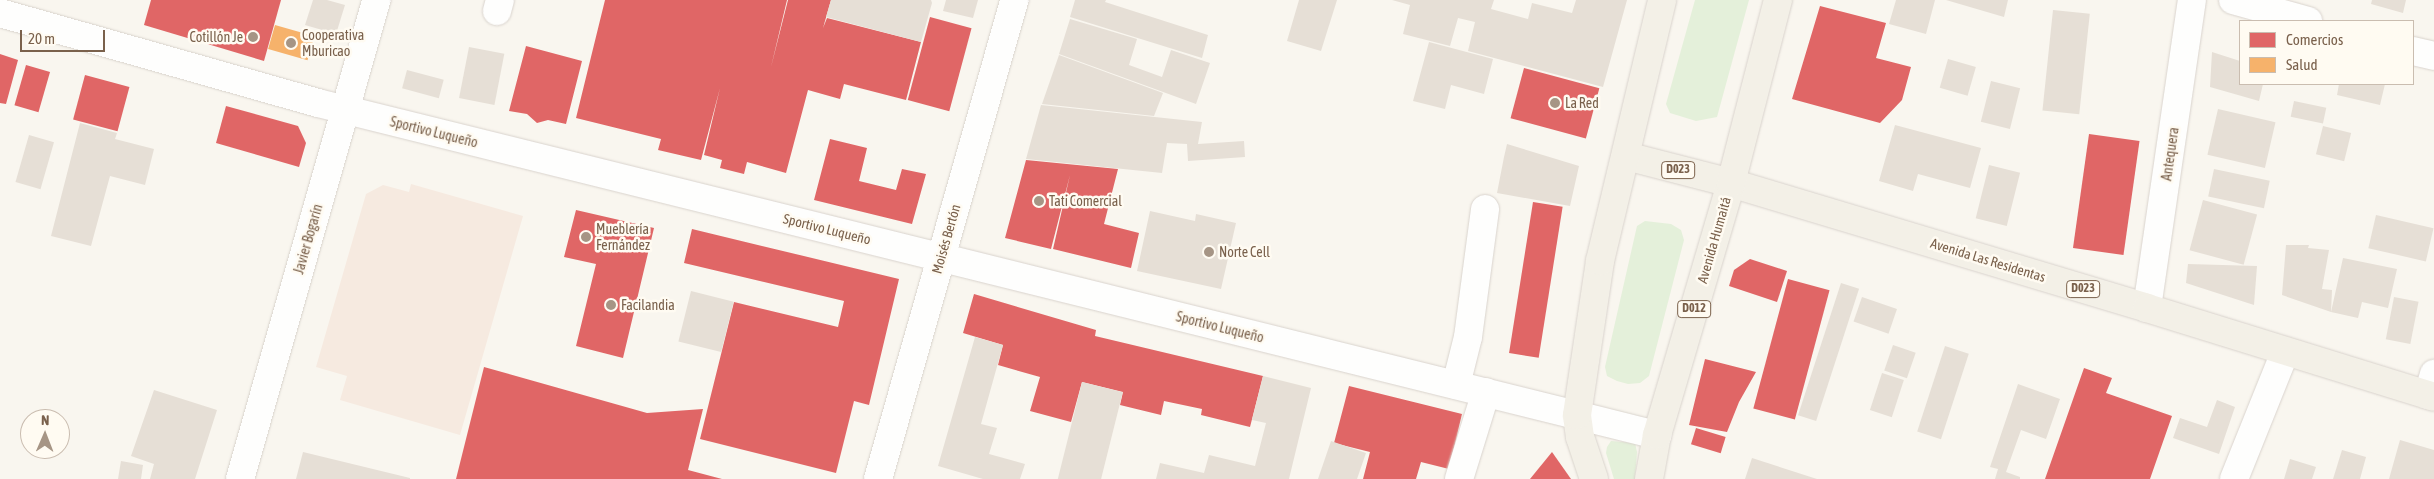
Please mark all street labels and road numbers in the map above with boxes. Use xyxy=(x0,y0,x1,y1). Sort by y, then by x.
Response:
street label: Sportivo Luqueño xyxy=(388,113,480,151)
street label: Antequera xyxy=(2158,126,2182,182)
road number: D023 xyxy=(1660,160,1696,180)
street label: Avenida Humaitá xyxy=(1694,195,1734,285)
street label: Javier Bogarín xyxy=(290,202,326,276)
street label: Moisés Bertón xyxy=(928,202,964,276)
street label: Sportivo Luqueño xyxy=(781,210,873,248)
street label: Avenida Las Residentas xyxy=(1928,234,2048,286)
road number: D023 xyxy=(2066,280,2100,298)
road number: D012 xyxy=(1676,300,1712,318)
street label: Sportivo Luqueño xyxy=(1174,308,1266,346)

